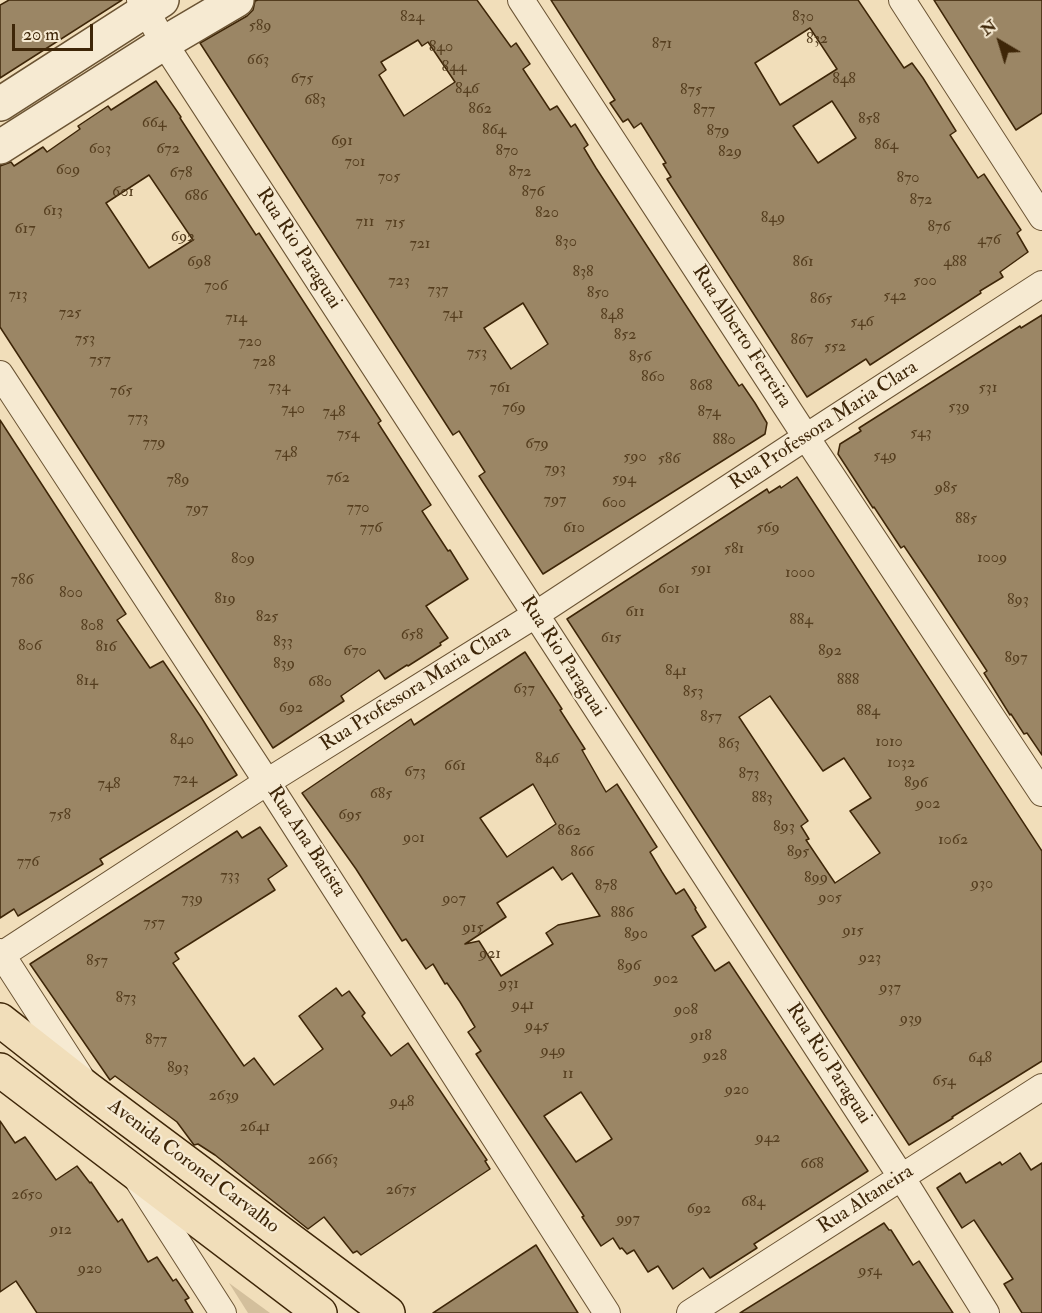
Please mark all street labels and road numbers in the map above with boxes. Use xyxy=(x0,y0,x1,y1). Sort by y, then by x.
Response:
street label: Rua Rio Paraguai xyxy=(250,184,346,314)
street label: Rua Alberto Ferreira xyxy=(686,261,796,413)
street label: Rua Professora Maria Clara xyxy=(725,356,923,496)
street label: Rua Rio Paraguai xyxy=(514,592,610,722)
street label: Rua Professora Maria Clara xyxy=(316,621,516,757)
street label: Rua Ana Batista xyxy=(261,782,351,902)
street label: Rua Rio Paraguai xyxy=(780,999,876,1129)
street label: Avenida Coronel Carvalho xyxy=(102,1095,284,1239)
street label: Rua Altaneira xyxy=(814,1160,918,1240)

